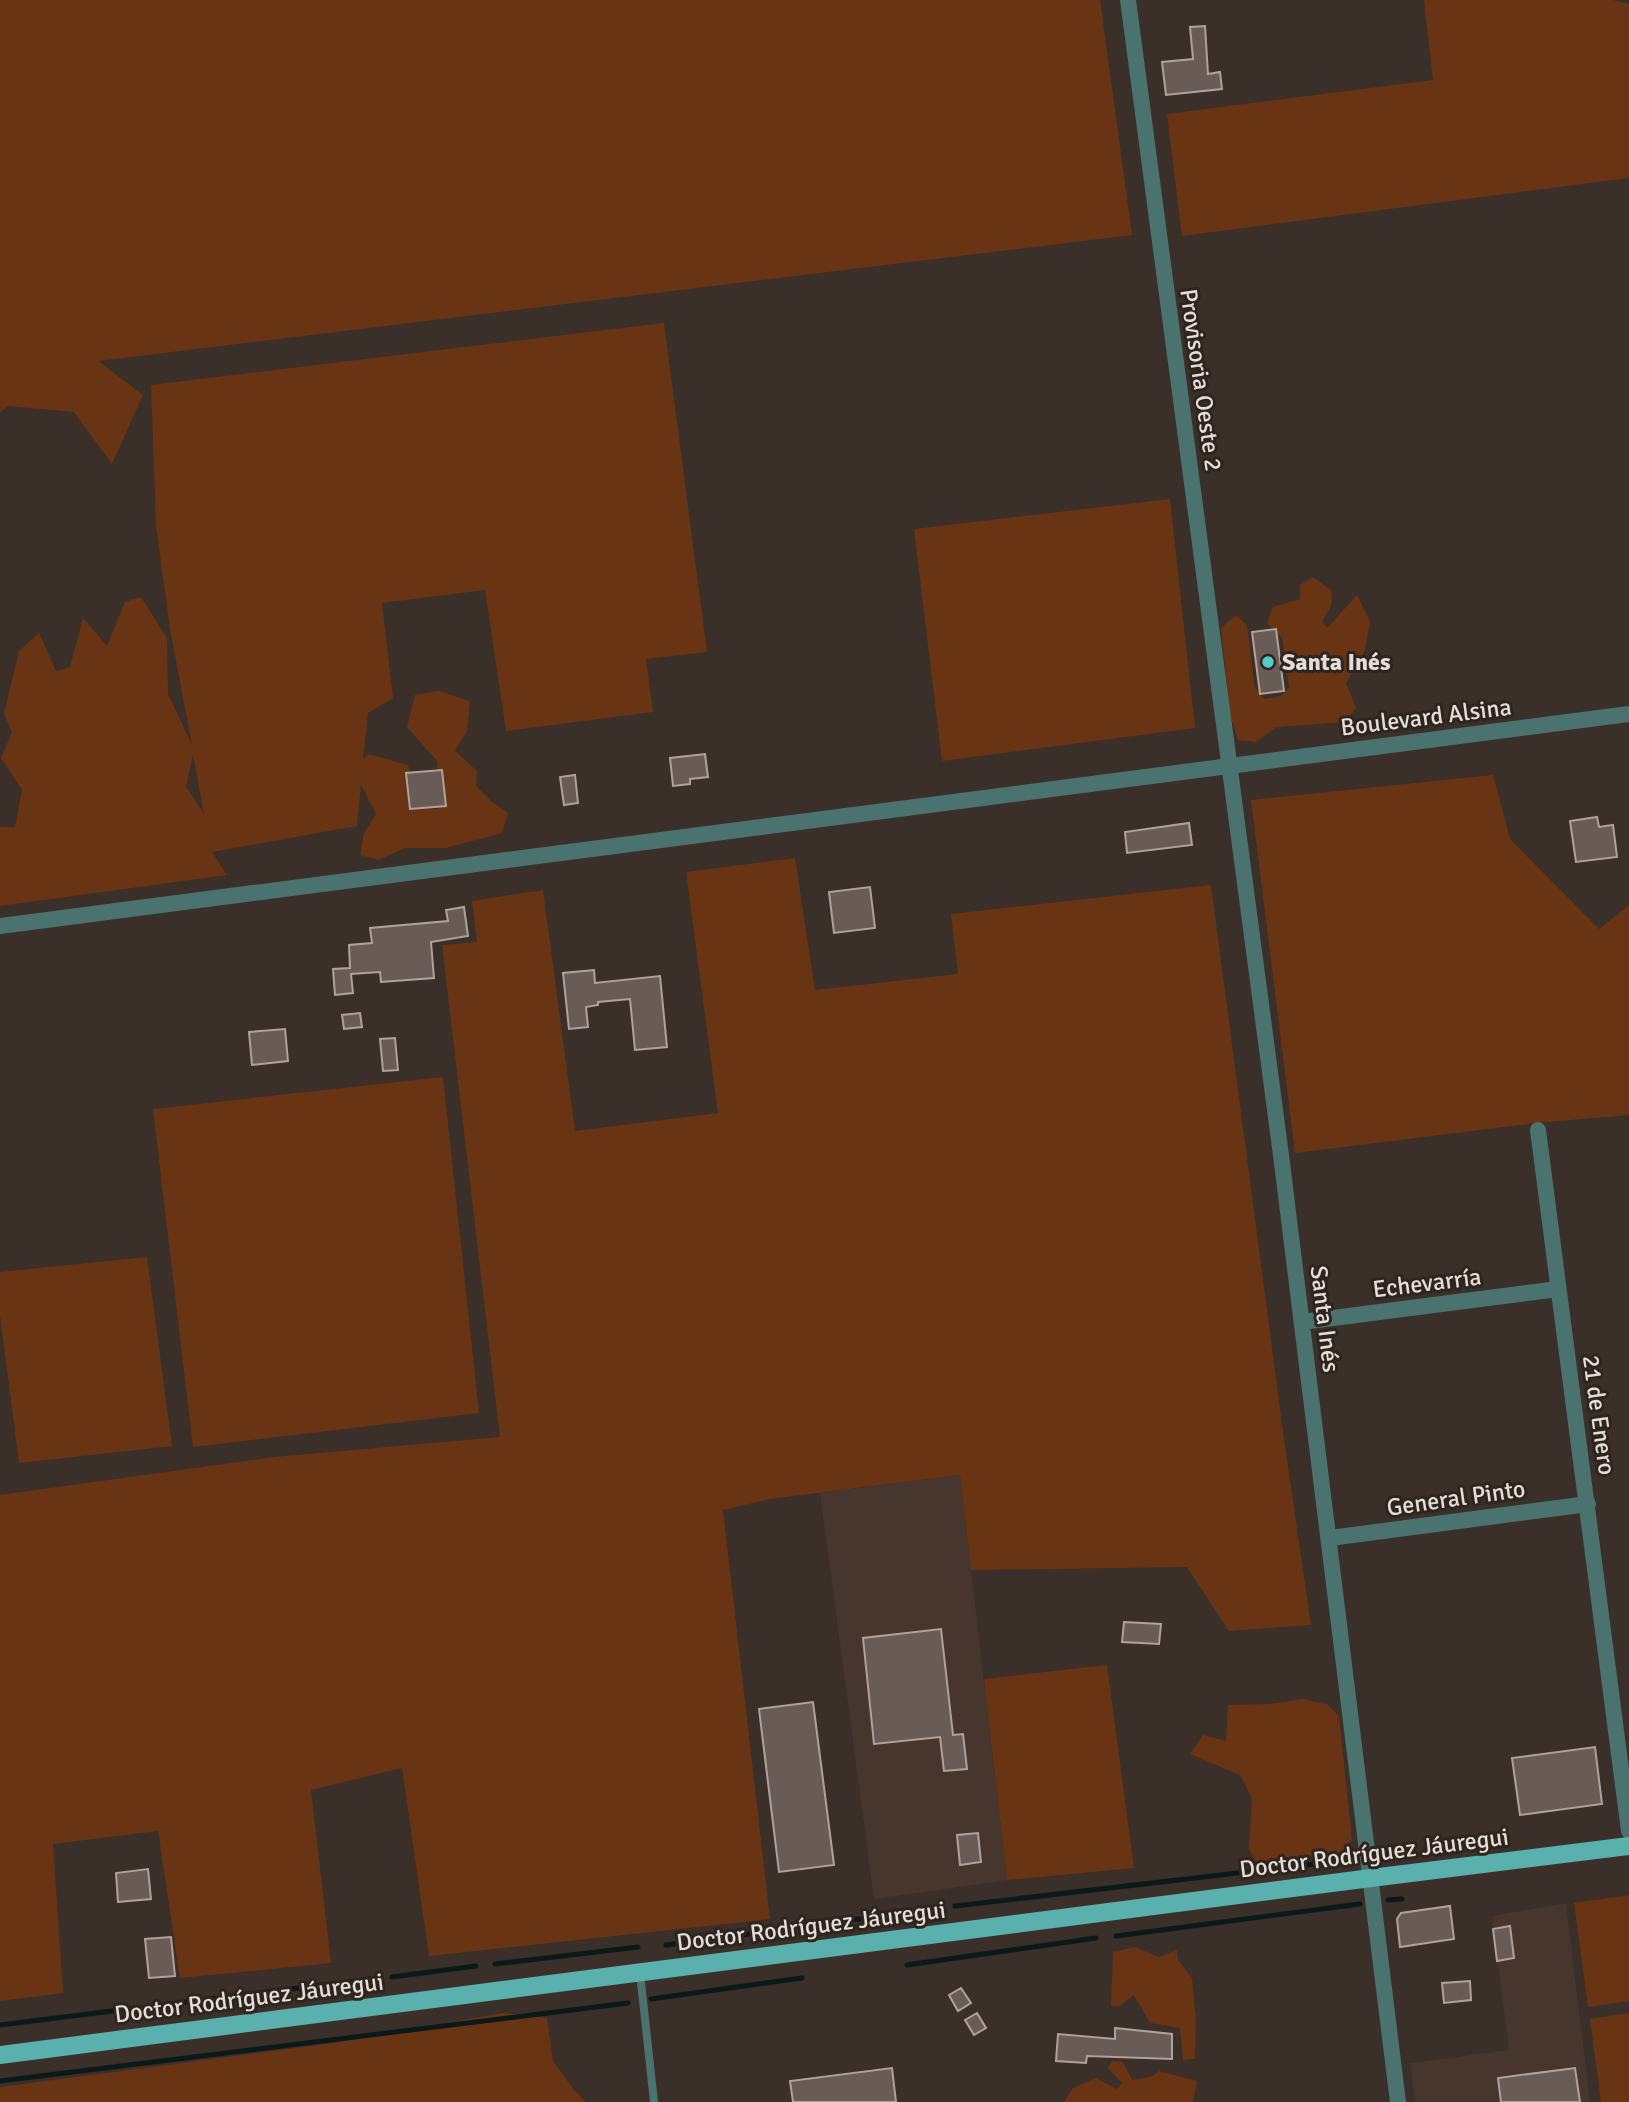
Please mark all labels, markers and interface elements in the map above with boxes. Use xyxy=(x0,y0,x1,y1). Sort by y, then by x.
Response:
street label: Provisoria Oeste 2 xyxy=(1173,287,1229,473)
place label: Santa Inés xyxy=(1282,647,1391,677)
marker: Santa Inés xyxy=(1260,654,1276,670)
street label: Boulevard Alsina xyxy=(1339,692,1513,742)
street label: Echevarría xyxy=(1371,1261,1483,1305)
street label: Santa Inés xyxy=(1304,1264,1346,1374)
street label: 21 de Enero xyxy=(1576,1353,1622,1477)
street label: General Pinto xyxy=(1385,1473,1527,1523)
street label: Doctor Rodríguez Jáuregui xyxy=(1238,1822,1510,1884)
street label: Doctor Rodríguez Jáuregui xyxy=(675,1895,947,1957)
street label: Doctor Rodríguez Jáuregui xyxy=(113,1967,385,2029)

